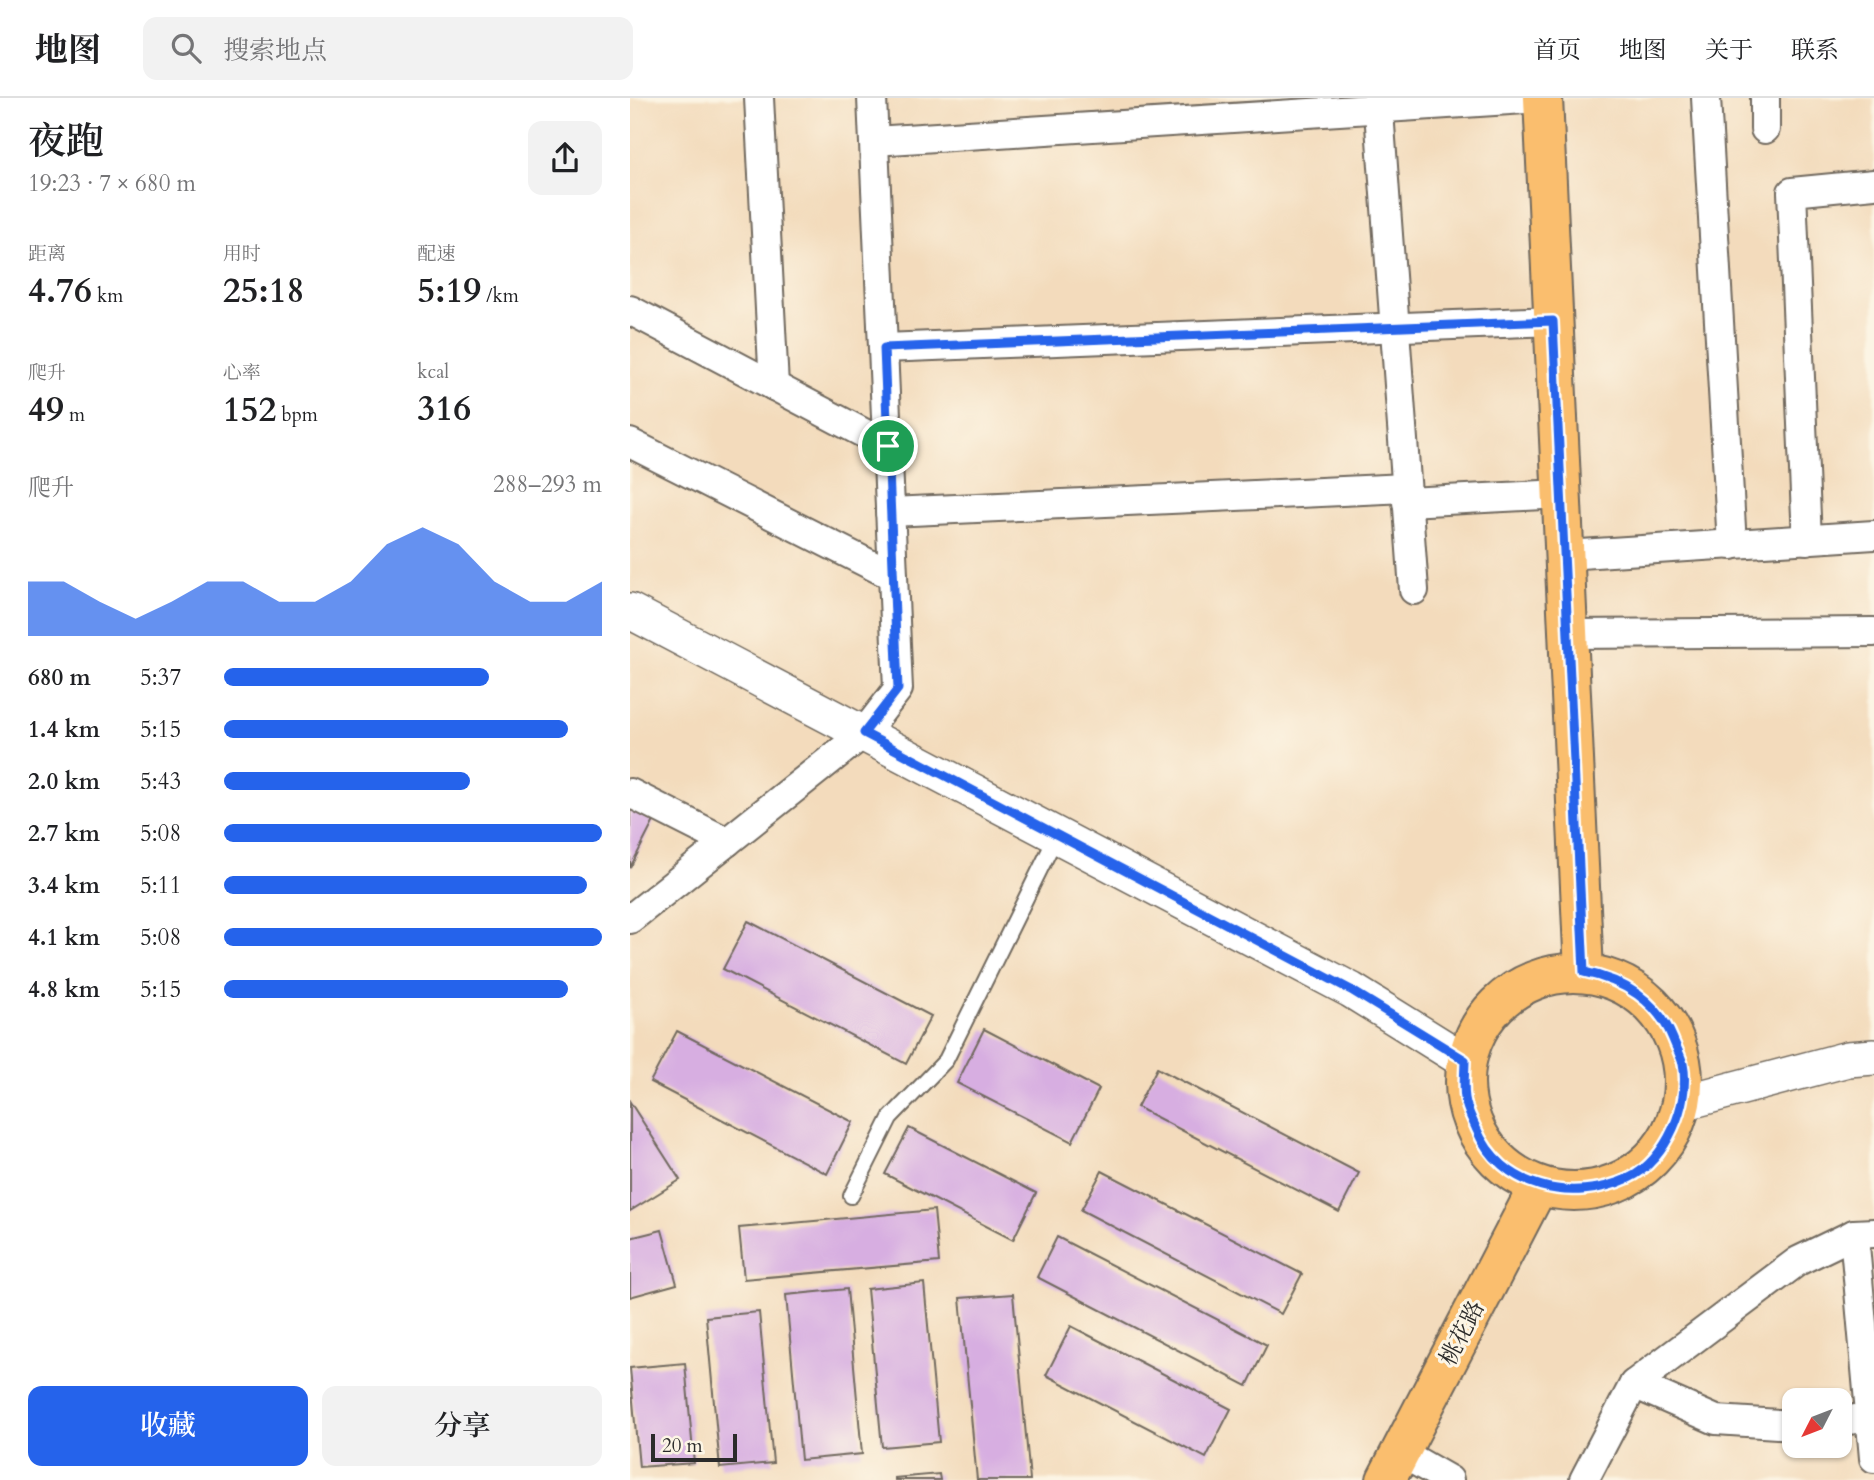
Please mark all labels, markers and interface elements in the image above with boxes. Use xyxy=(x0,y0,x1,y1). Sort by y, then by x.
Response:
search box xyxy=(143,17,633,80)
text: 地图 xyxy=(35,28,101,73)
icon: search xyxy=(167,29,205,67)
text: 搜索地点 xyxy=(223,33,327,68)
text: 首页 xyxy=(1533,34,1581,67)
text: 地图 xyxy=(1619,34,1667,67)
text: 关于 xyxy=(1705,34,1753,67)
text: 联系 xyxy=(1791,34,1839,67)
text: 夜跑 xyxy=(28,116,104,168)
button: share xyxy=(528,121,602,195)
text: 19:23 · 7 × 680 m xyxy=(28,168,196,199)
text: 距离 xyxy=(28,241,66,267)
text: 用时 xyxy=(223,241,261,267)
text: 配速 xyxy=(417,241,455,267)
text: 4.76 xyxy=(28,267,92,315)
text: 25:18 xyxy=(223,267,305,315)
text: 5:19 xyxy=(417,267,481,315)
text: km xyxy=(92,283,123,309)
text: /km xyxy=(481,283,519,309)
text: kcal xyxy=(417,359,449,385)
text: 爬升 xyxy=(28,360,66,386)
text: 心率 xyxy=(223,360,261,386)
text: 316 xyxy=(417,385,471,433)
text: 49 xyxy=(28,386,64,434)
text: 152 xyxy=(223,386,276,434)
text: m xyxy=(64,402,85,428)
text: bpm xyxy=(276,402,318,428)
pin xyxy=(858,416,918,476)
icon: arrive xyxy=(869,427,907,465)
text: 288–293 m xyxy=(493,469,602,500)
text: 爬升 xyxy=(28,472,74,503)
text: 680 m xyxy=(28,662,91,693)
text: 5:37 xyxy=(140,662,181,693)
text: 1.4 km xyxy=(28,714,100,745)
text: 5:15 xyxy=(140,714,181,745)
text: 2.0 km xyxy=(28,766,100,797)
text: 5:43 xyxy=(140,766,181,797)
text: 2.7 km xyxy=(28,818,100,849)
text: 5:08 xyxy=(140,818,181,849)
text: 3.4 km xyxy=(28,870,100,901)
text: 5:11 xyxy=(140,870,181,901)
text: 4.1 km xyxy=(28,922,100,953)
text: 5:08 xyxy=(140,922,181,953)
text: 4.8 km xyxy=(28,974,100,1005)
text: 5:15 xyxy=(140,974,181,1005)
street label: 桃花路 xyxy=(1433,1295,1491,1371)
button: 收藏 xyxy=(28,1386,308,1466)
button: 分享 xyxy=(322,1386,602,1466)
north arrow xyxy=(1782,1388,1852,1458)
map controls xyxy=(1782,1388,1852,1458)
scale bar xyxy=(651,1431,737,1463)
text: 20 m xyxy=(662,1433,703,1459)

